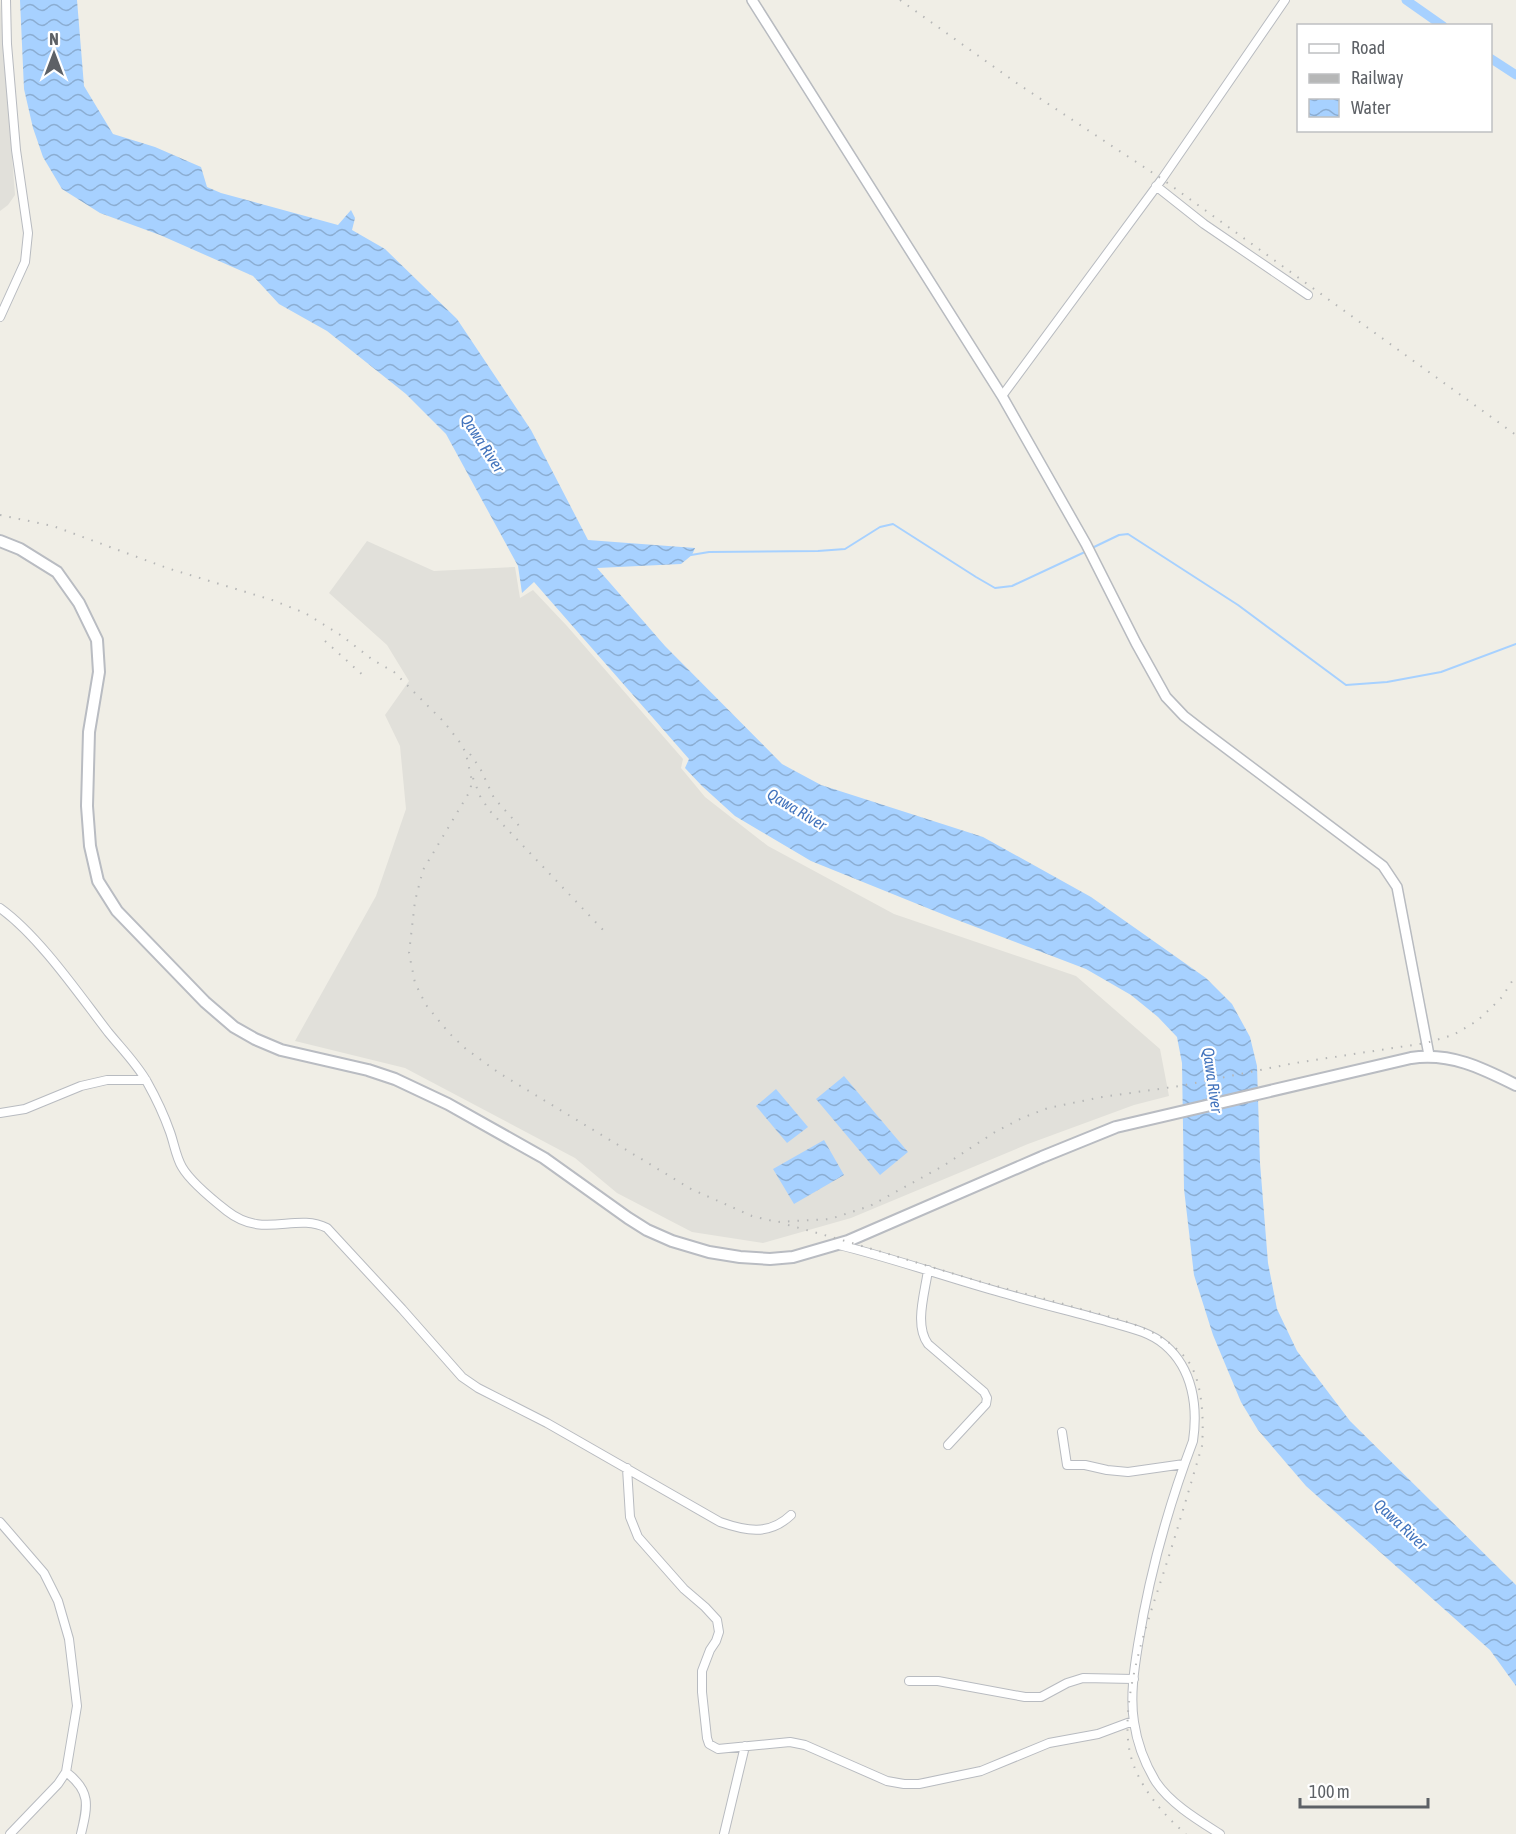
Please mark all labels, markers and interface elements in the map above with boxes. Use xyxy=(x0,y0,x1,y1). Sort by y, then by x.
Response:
north arrow xyxy=(24,24,84,84)
legend xyxy=(1297,24,1492,132)
text: N xyxy=(49,30,59,48)
text: Road xyxy=(1351,37,1385,58)
text: Railway xyxy=(1351,67,1403,88)
text: Water xyxy=(1351,97,1391,118)
water label: Qawa River xyxy=(458,410,509,477)
water label: Qawa River xyxy=(764,784,831,834)
water label: Qawa River xyxy=(1200,1046,1227,1115)
water label: Qawa River xyxy=(1371,1495,1432,1554)
scale bar xyxy=(1300,1771,1428,1809)
text: 100 m xyxy=(1309,1781,1350,1802)

